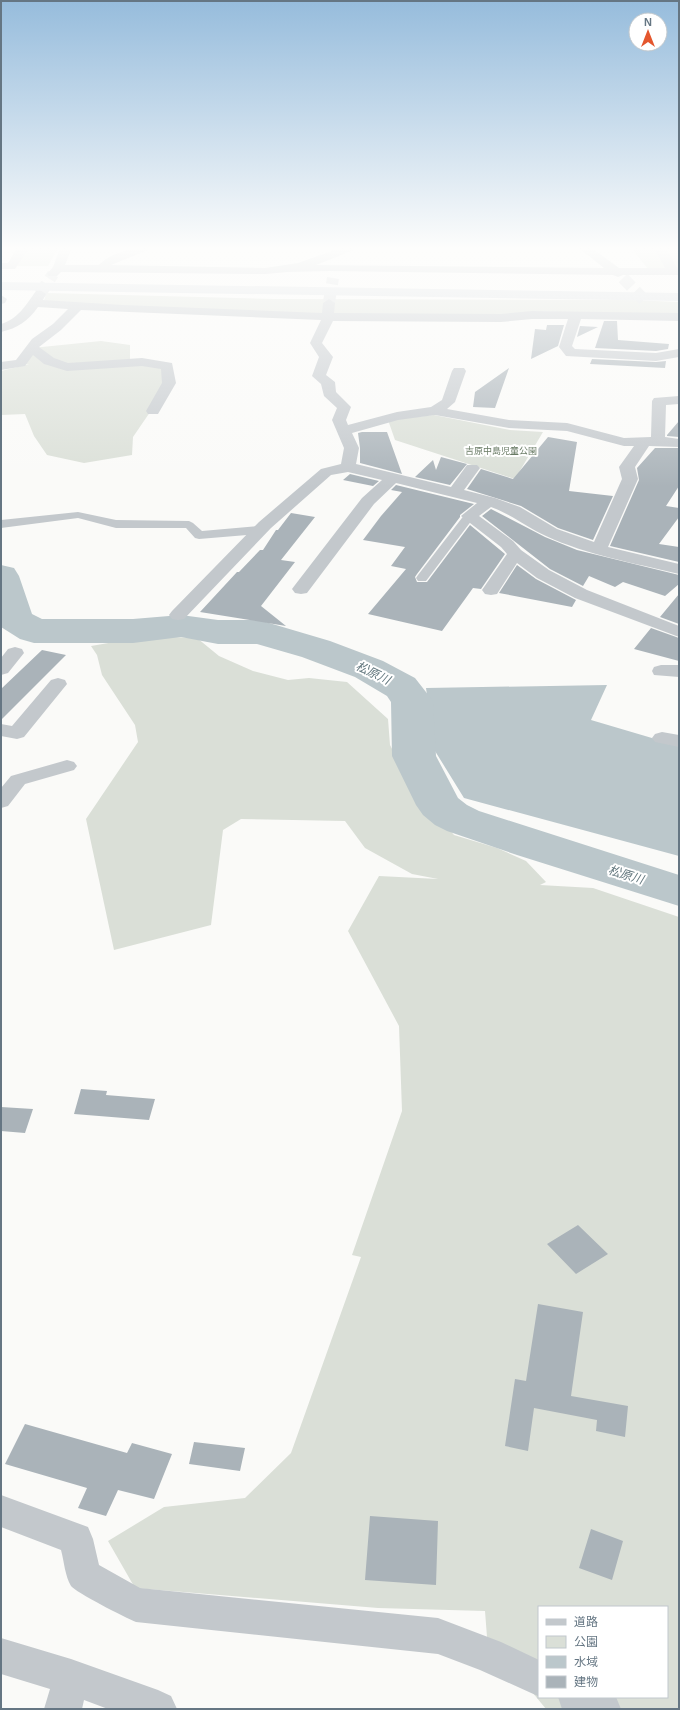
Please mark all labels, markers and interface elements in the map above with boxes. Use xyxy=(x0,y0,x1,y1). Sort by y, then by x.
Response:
north arrow xyxy=(628,12,668,52)
text: N xyxy=(644,16,652,28)
park label: 吉原中島児童公園 xyxy=(465,446,537,456)
water label: 松原川 xyxy=(354,659,394,688)
water label: 松原川 xyxy=(607,863,647,888)
legend xyxy=(538,1606,668,1698)
text: 道路 xyxy=(574,1615,598,1629)
text: 公園 xyxy=(574,1635,598,1649)
text: 水域 xyxy=(574,1655,598,1669)
text: 建物 xyxy=(574,1675,598,1689)

